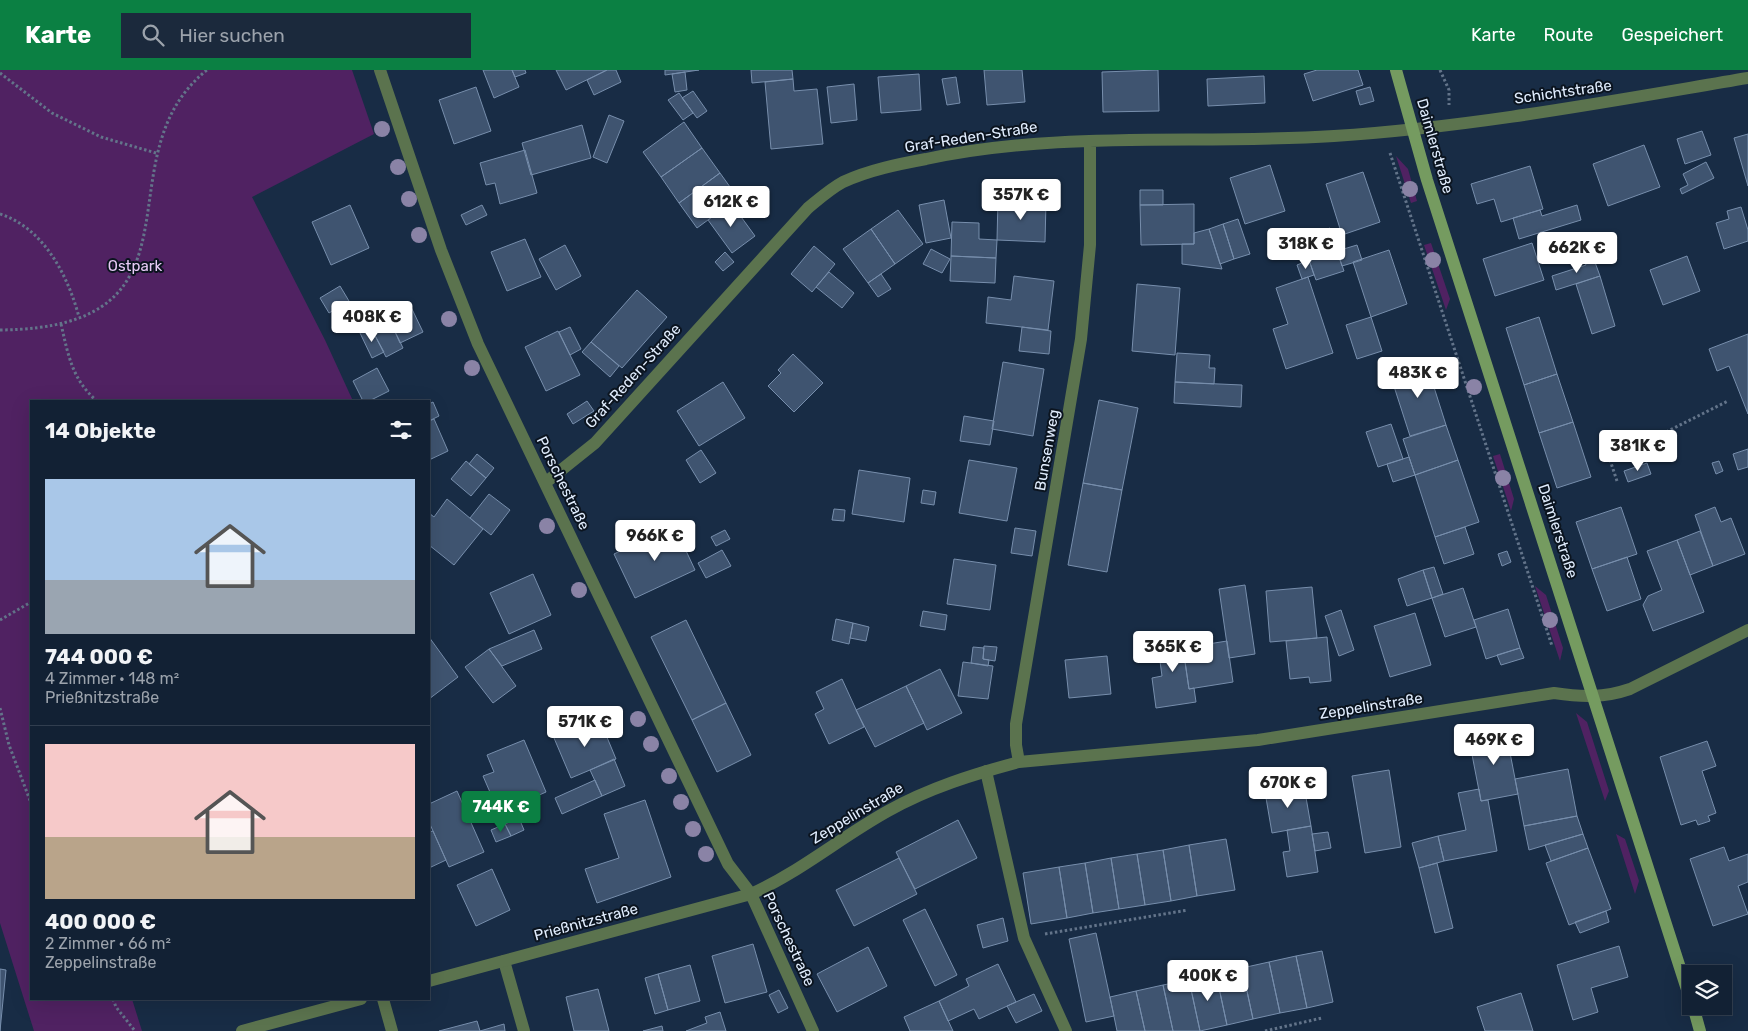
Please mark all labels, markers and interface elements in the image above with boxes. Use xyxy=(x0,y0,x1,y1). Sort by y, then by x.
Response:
search box xyxy=(121,13,471,58)
text: Karte xyxy=(25,21,91,49)
icon: search xyxy=(139,21,167,49)
text: Hier suchen xyxy=(179,24,285,47)
text: Karte xyxy=(1471,24,1515,46)
text: Route xyxy=(1543,24,1593,46)
text: Gespeichert xyxy=(1621,24,1723,46)
street label: Schichtstraße xyxy=(1513,76,1613,108)
street label: Daimlerstraße xyxy=(1413,96,1457,196)
street label: Graf-Reden-Straße xyxy=(903,118,1039,156)
pin: 357K € xyxy=(980,178,1062,221)
text: 357K € xyxy=(993,185,1049,204)
pin: 612K € xyxy=(690,186,772,228)
text: 612K € xyxy=(704,192,758,211)
pin: 318K € xyxy=(1265,228,1347,270)
pin: 662K € xyxy=(1536,232,1618,274)
text: 318K € xyxy=(1278,234,1334,253)
text: 662K € xyxy=(1548,238,1606,257)
park label: Ostpark xyxy=(108,257,162,275)
pin: 408K € xyxy=(331,300,413,343)
text: 408K € xyxy=(342,307,402,326)
street label: Graf-Reden-Straße xyxy=(581,320,685,432)
pin: 483K € xyxy=(1377,356,1459,399)
text: 483K € xyxy=(1389,363,1447,382)
street label: Bunsenweg xyxy=(1031,408,1063,492)
icon: filters xyxy=(387,416,415,444)
text: 14 Objekte xyxy=(45,418,156,443)
pin: 381K € xyxy=(1597,430,1679,472)
street label: Porschestraße xyxy=(533,433,593,533)
text: 381K € xyxy=(1610,436,1666,455)
street label: Daimlerstraße xyxy=(1534,482,1582,580)
icon: home xyxy=(185,511,275,601)
pin: 966K € xyxy=(614,520,696,562)
text: 966K € xyxy=(626,526,684,545)
pin: 365K € xyxy=(1132,630,1214,673)
text: 365K € xyxy=(1144,637,1202,656)
text: 744 000 € xyxy=(45,644,153,669)
text: 4 Zimmer · 148 m² xyxy=(45,669,179,688)
text: Prießnitzstraße xyxy=(45,688,159,707)
street label: Zeppelinstraße xyxy=(1318,689,1424,723)
pin: 571K € xyxy=(544,706,626,748)
text: 571K € xyxy=(558,712,612,731)
pin: 469K € xyxy=(1453,724,1535,766)
text: 469K € xyxy=(1465,730,1523,749)
pin: 670K € xyxy=(1247,766,1329,809)
text: 670K € xyxy=(1260,773,1316,792)
icon: home xyxy=(185,777,275,867)
street label: Zeppelinstraße xyxy=(808,778,906,848)
pin: 744K € xyxy=(460,790,542,833)
text: 744K € xyxy=(472,797,530,816)
street label: Porschestraße xyxy=(759,889,819,989)
street label: Prießnitzstraße xyxy=(532,899,640,945)
text: 400 000 € xyxy=(45,909,156,934)
text: 2 Zimmer · 66 m² xyxy=(45,934,171,953)
text: Zeppelinstraße xyxy=(45,953,156,972)
pin: 400K € xyxy=(1167,960,1249,1002)
map controls xyxy=(1682,965,1732,1015)
button: layers xyxy=(1682,965,1732,1015)
text: 400K € xyxy=(1178,966,1238,985)

